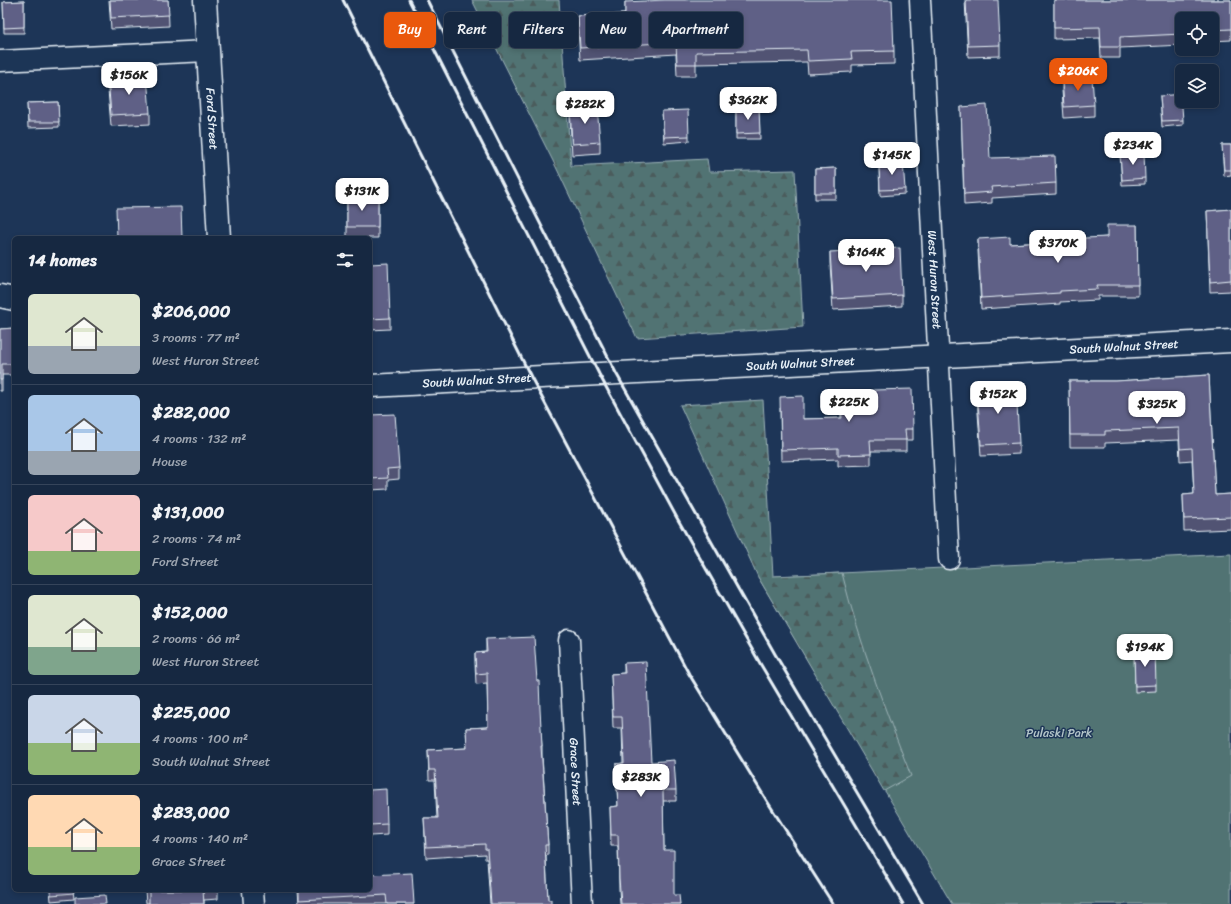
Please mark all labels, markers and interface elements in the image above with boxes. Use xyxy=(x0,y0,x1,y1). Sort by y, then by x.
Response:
chip: Buy xyxy=(384,12,436,48)
chip: Rent xyxy=(444,12,501,48)
chip: Filters xyxy=(509,12,578,48)
chip: New xyxy=(586,12,641,48)
chip: Apartment xyxy=(649,12,743,48)
map controls xyxy=(1175,12,1219,108)
button: locate xyxy=(1175,12,1219,56)
pin: $206K xyxy=(1050,58,1106,92)
text: $206K xyxy=(1058,59,1098,82)
pin: $156K xyxy=(101,62,157,96)
text: $156K xyxy=(110,63,148,86)
button: layers xyxy=(1175,64,1219,108)
street label: Ford Street xyxy=(199,87,225,150)
pin: $362K xyxy=(720,87,776,121)
text: $362K xyxy=(729,88,767,111)
pin: $282K xyxy=(557,91,613,125)
text: $282K xyxy=(565,92,605,115)
pin: $234K xyxy=(1105,132,1161,166)
text: $234K xyxy=(1113,133,1153,156)
pin: $145K xyxy=(864,142,920,176)
text: $145K xyxy=(873,143,911,166)
pin: $131K xyxy=(334,178,390,212)
text: $131K xyxy=(345,179,379,202)
street label: West Huron Street xyxy=(921,230,948,330)
pin: $370K xyxy=(1030,230,1086,264)
text: $370K xyxy=(1038,231,1078,254)
pin: $164K xyxy=(838,239,894,273)
text: $164K xyxy=(847,240,885,263)
text: 14 homes xyxy=(28,245,97,275)
icon: filters xyxy=(334,249,356,271)
text: $206,000 xyxy=(152,296,230,326)
icon: home xyxy=(60,310,108,358)
text: 3 rooms · 77 m² xyxy=(152,326,240,349)
street label: South Walnut Street xyxy=(1069,333,1179,360)
text: West Huron Street xyxy=(152,349,259,372)
street label: South Walnut Street xyxy=(745,350,856,377)
street label: South Walnut Street xyxy=(422,367,532,394)
pin: $152K xyxy=(970,381,1026,415)
text: $152K xyxy=(979,382,1017,405)
pin: $225K xyxy=(821,389,877,423)
text: $225K xyxy=(829,390,869,413)
pin: $325K xyxy=(1129,391,1185,425)
text: $325K xyxy=(1137,392,1177,415)
text: $282,000 xyxy=(152,397,230,427)
icon: home xyxy=(60,411,108,459)
text: 4 rooms · 132 m² xyxy=(152,427,246,450)
text: House xyxy=(152,450,187,473)
text: $131,000 xyxy=(152,497,224,527)
icon: home xyxy=(60,511,108,559)
text: 2 rooms · 74 m² xyxy=(152,527,241,550)
text: Ford Street xyxy=(152,550,219,573)
text: $152,000 xyxy=(152,597,228,627)
icon: home xyxy=(60,611,108,659)
text: 2 rooms · 66 m² xyxy=(152,627,240,650)
pin: $194K xyxy=(1117,634,1173,668)
text: $194K xyxy=(1126,635,1164,658)
text: West Huron Street xyxy=(152,650,259,673)
text: $225,000 xyxy=(152,697,230,727)
icon: home xyxy=(60,711,108,759)
park label: Pulaski Park xyxy=(1026,722,1093,744)
text: 4 rooms · 100 m² xyxy=(152,727,248,750)
street label: Grace Street xyxy=(563,737,588,806)
text: South Walnut Street xyxy=(152,750,270,773)
pin: $283K xyxy=(613,764,669,798)
text: $283K xyxy=(621,765,661,788)
text: $283,000 xyxy=(152,797,230,827)
icon: home xyxy=(60,811,108,859)
text: 4 rooms · 140 m² xyxy=(152,827,248,850)
text: Grace Street xyxy=(152,850,226,873)

